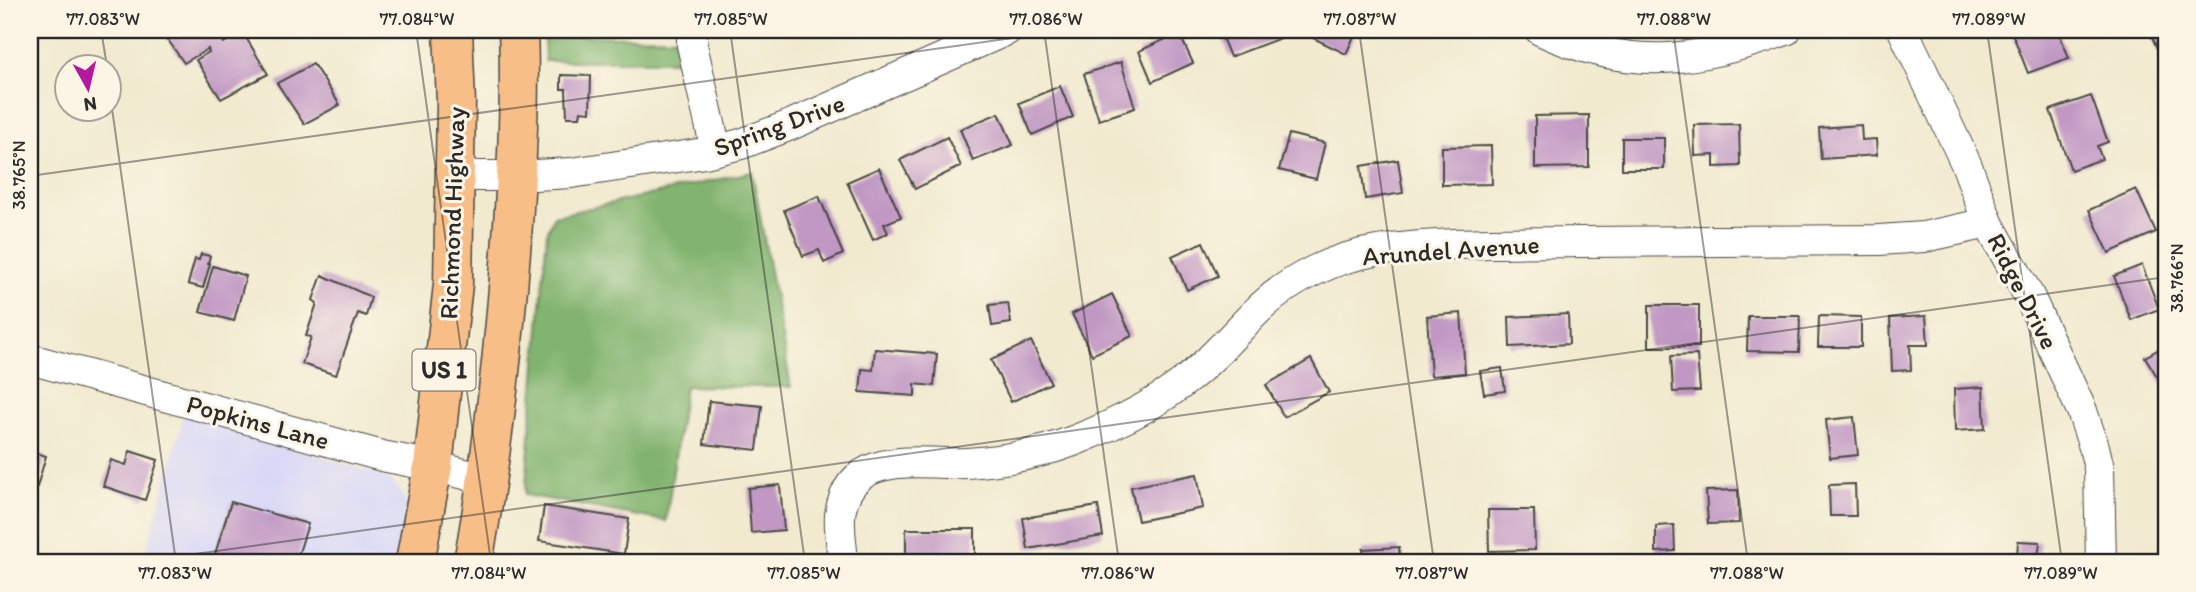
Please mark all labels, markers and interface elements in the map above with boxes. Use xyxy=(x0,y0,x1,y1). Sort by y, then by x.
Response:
text: 77.083°W xyxy=(66,8,140,30)
text: 77.084°W xyxy=(380,8,454,30)
text: 77.085°W xyxy=(694,8,768,30)
text: 77.086°W xyxy=(1009,8,1083,30)
text: 77.087°W xyxy=(1324,8,1396,30)
text: 77.088°W xyxy=(1637,8,1711,30)
text: 77.089°W xyxy=(1952,8,2026,30)
north arrow xyxy=(52,52,122,122)
street label: Spring Drive xyxy=(709,87,849,163)
text: N xyxy=(82,92,98,117)
street label: Richmond Highway xyxy=(432,106,472,320)
text: 38.765°N xyxy=(8,140,30,210)
street label: Arundel Avenue xyxy=(1361,228,1541,272)
street label: Ridge Drive xyxy=(1980,228,2066,354)
text: 38.766°N xyxy=(2166,243,2188,313)
road number: US 1 xyxy=(412,349,476,390)
street label: Popkins Lane xyxy=(183,388,333,456)
text: 77.083°W xyxy=(138,562,212,584)
text: 77.084°W xyxy=(452,562,526,584)
text: 77.085°W xyxy=(767,562,841,584)
text: 77.086°W xyxy=(1081,562,1155,584)
text: 77.087°W xyxy=(1396,562,1468,584)
text: 77.088°W xyxy=(1710,562,1784,584)
text: 77.089°W xyxy=(2024,562,2098,584)

